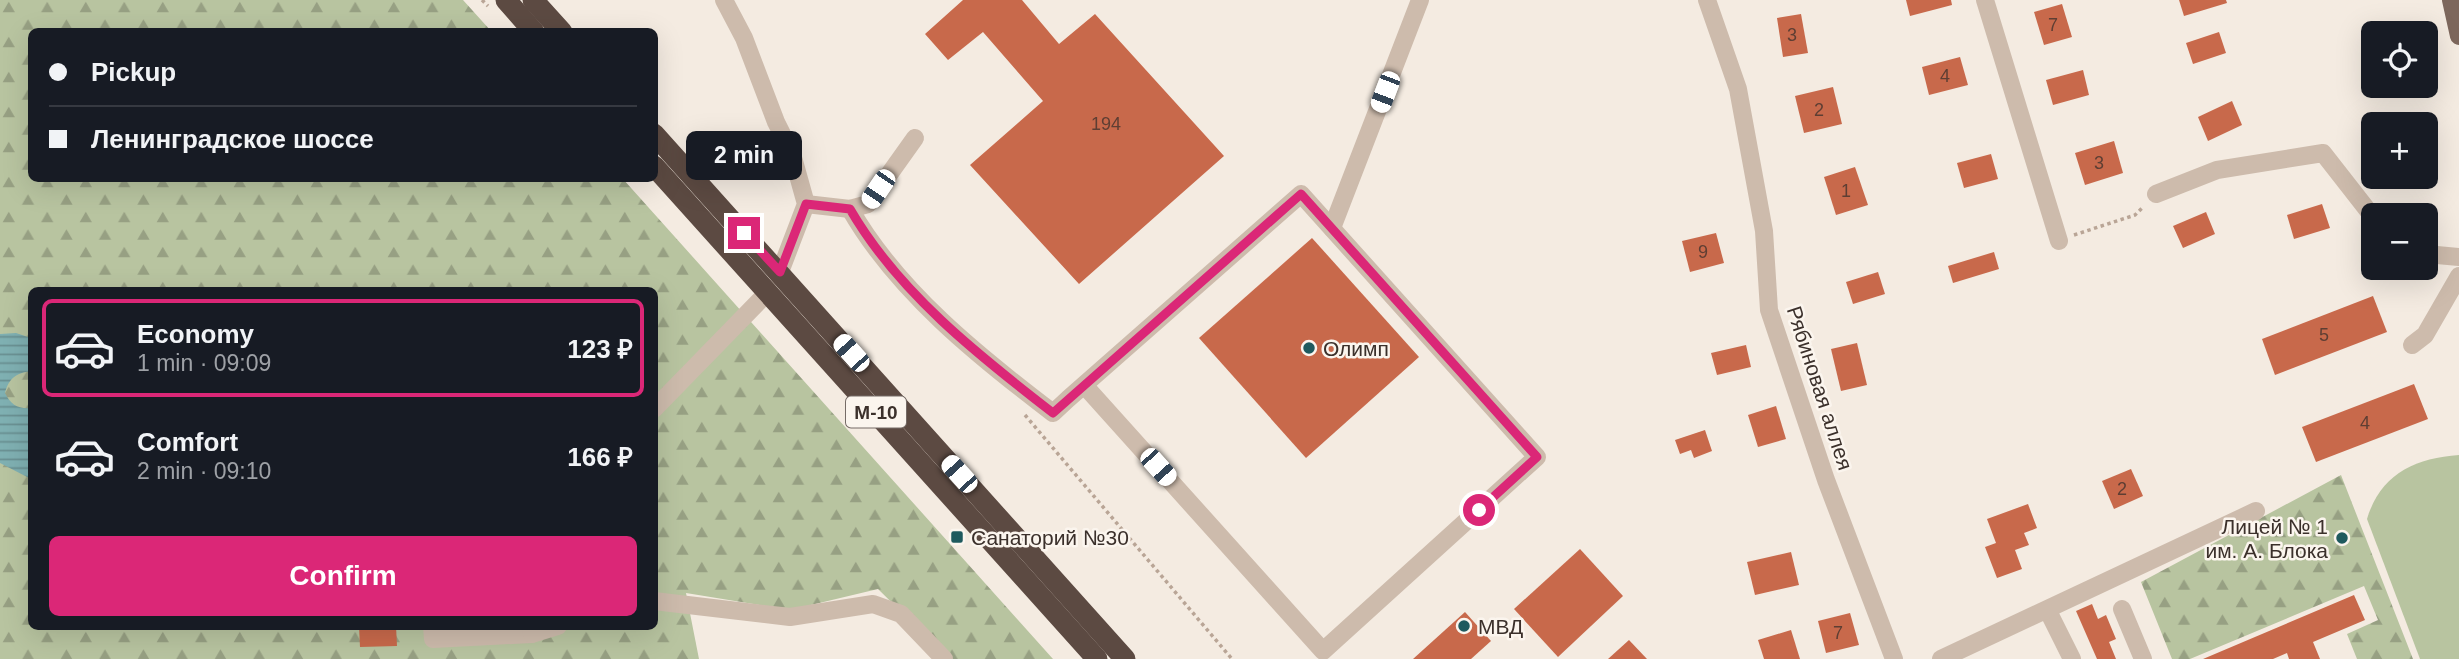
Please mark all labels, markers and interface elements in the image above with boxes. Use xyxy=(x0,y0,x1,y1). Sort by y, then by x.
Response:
house number: 7 xyxy=(2048,15,2058,35)
map controls xyxy=(2361,21,2438,280)
button: locate xyxy=(2361,21,2438,98)
house number: 3 xyxy=(1787,25,1797,45)
text: Pickup xyxy=(91,57,176,87)
house number: 4 xyxy=(1940,66,1950,86)
car xyxy=(1368,69,1403,115)
house number: 2 xyxy=(1814,100,1824,120)
button: + xyxy=(2361,112,2438,189)
house number: 194 xyxy=(1091,114,1121,134)
text: Ленинградское шоссе xyxy=(91,124,374,154)
callout: 2 min xyxy=(686,132,802,180)
text: 2 min xyxy=(714,142,774,168)
house number: 3 xyxy=(2094,153,2104,173)
car xyxy=(858,166,899,212)
house number: 1 xyxy=(1841,181,1851,201)
button: − xyxy=(2361,203,2438,280)
route end xyxy=(728,217,760,249)
house number: 9 xyxy=(1698,242,1708,262)
street label: Рябиновая аллея xyxy=(1783,303,1857,473)
icon: car xyxy=(53,317,116,380)
text: Economy xyxy=(137,319,254,349)
house number: 5 xyxy=(2319,325,2329,345)
car xyxy=(830,330,873,376)
text: 123 ₽ xyxy=(567,334,633,364)
place label: Олимп xyxy=(1323,337,1389,360)
marker: Олимп xyxy=(1301,340,1317,356)
text: 1 min · 09:09 xyxy=(137,350,271,376)
road number: М-10 xyxy=(846,396,906,428)
house number: 4 xyxy=(2360,413,2370,433)
icon: car xyxy=(53,425,116,488)
text: Comfort xyxy=(137,427,238,457)
text: 166 ₽ xyxy=(567,442,633,472)
car xyxy=(1137,444,1180,490)
car xyxy=(938,451,981,497)
text: 2 min · 09:10 xyxy=(137,458,271,484)
house number: 2 xyxy=(2117,479,2127,499)
route start xyxy=(1463,494,1495,526)
place label: Лицей № 1 им. А. Блока xyxy=(2205,515,2328,562)
place label: Санаторий №30 xyxy=(971,526,1129,549)
marker: Санаторий №30 xyxy=(949,529,965,545)
marker: Лицей № 1 им. А. Блока xyxy=(2334,530,2350,546)
button: Confirm xyxy=(49,536,637,616)
place label: МВД xyxy=(1478,615,1523,638)
marker: МВД xyxy=(1456,618,1472,634)
house number: 7 xyxy=(1833,623,1843,643)

